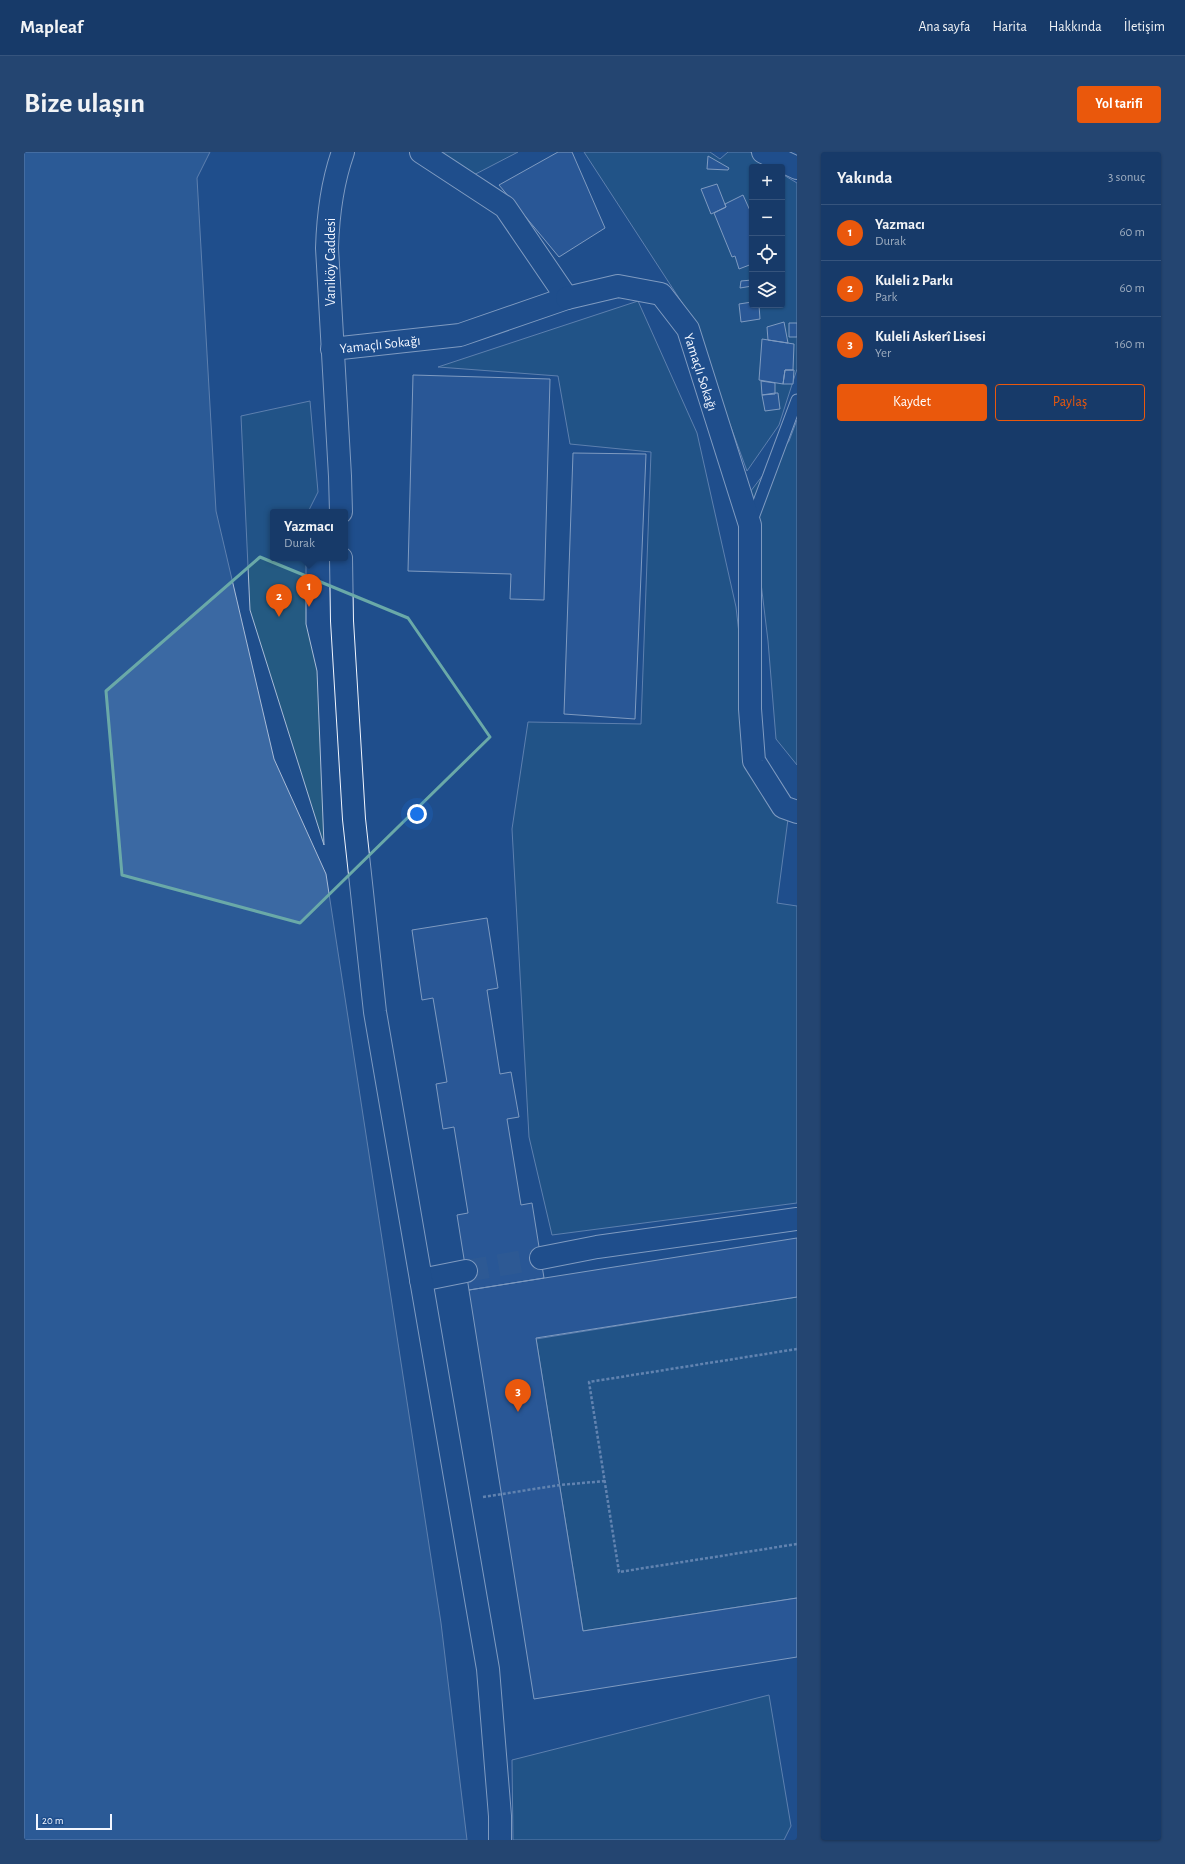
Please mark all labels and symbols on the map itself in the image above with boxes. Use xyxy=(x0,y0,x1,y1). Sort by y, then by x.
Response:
street label: Vaniköy Caddesi xyxy=(324,218,338,306)
street label: Yamaçlı Sokağı xyxy=(681,332,719,413)
street label: Yamaçlı Sokağı xyxy=(339,334,421,356)
pin: 1 xyxy=(296,574,322,607)
pin: 2 xyxy=(266,584,292,617)
your location xyxy=(407,804,427,824)
pin: 3 xyxy=(505,1379,531,1412)
scale bar xyxy=(36,1812,112,1831)

